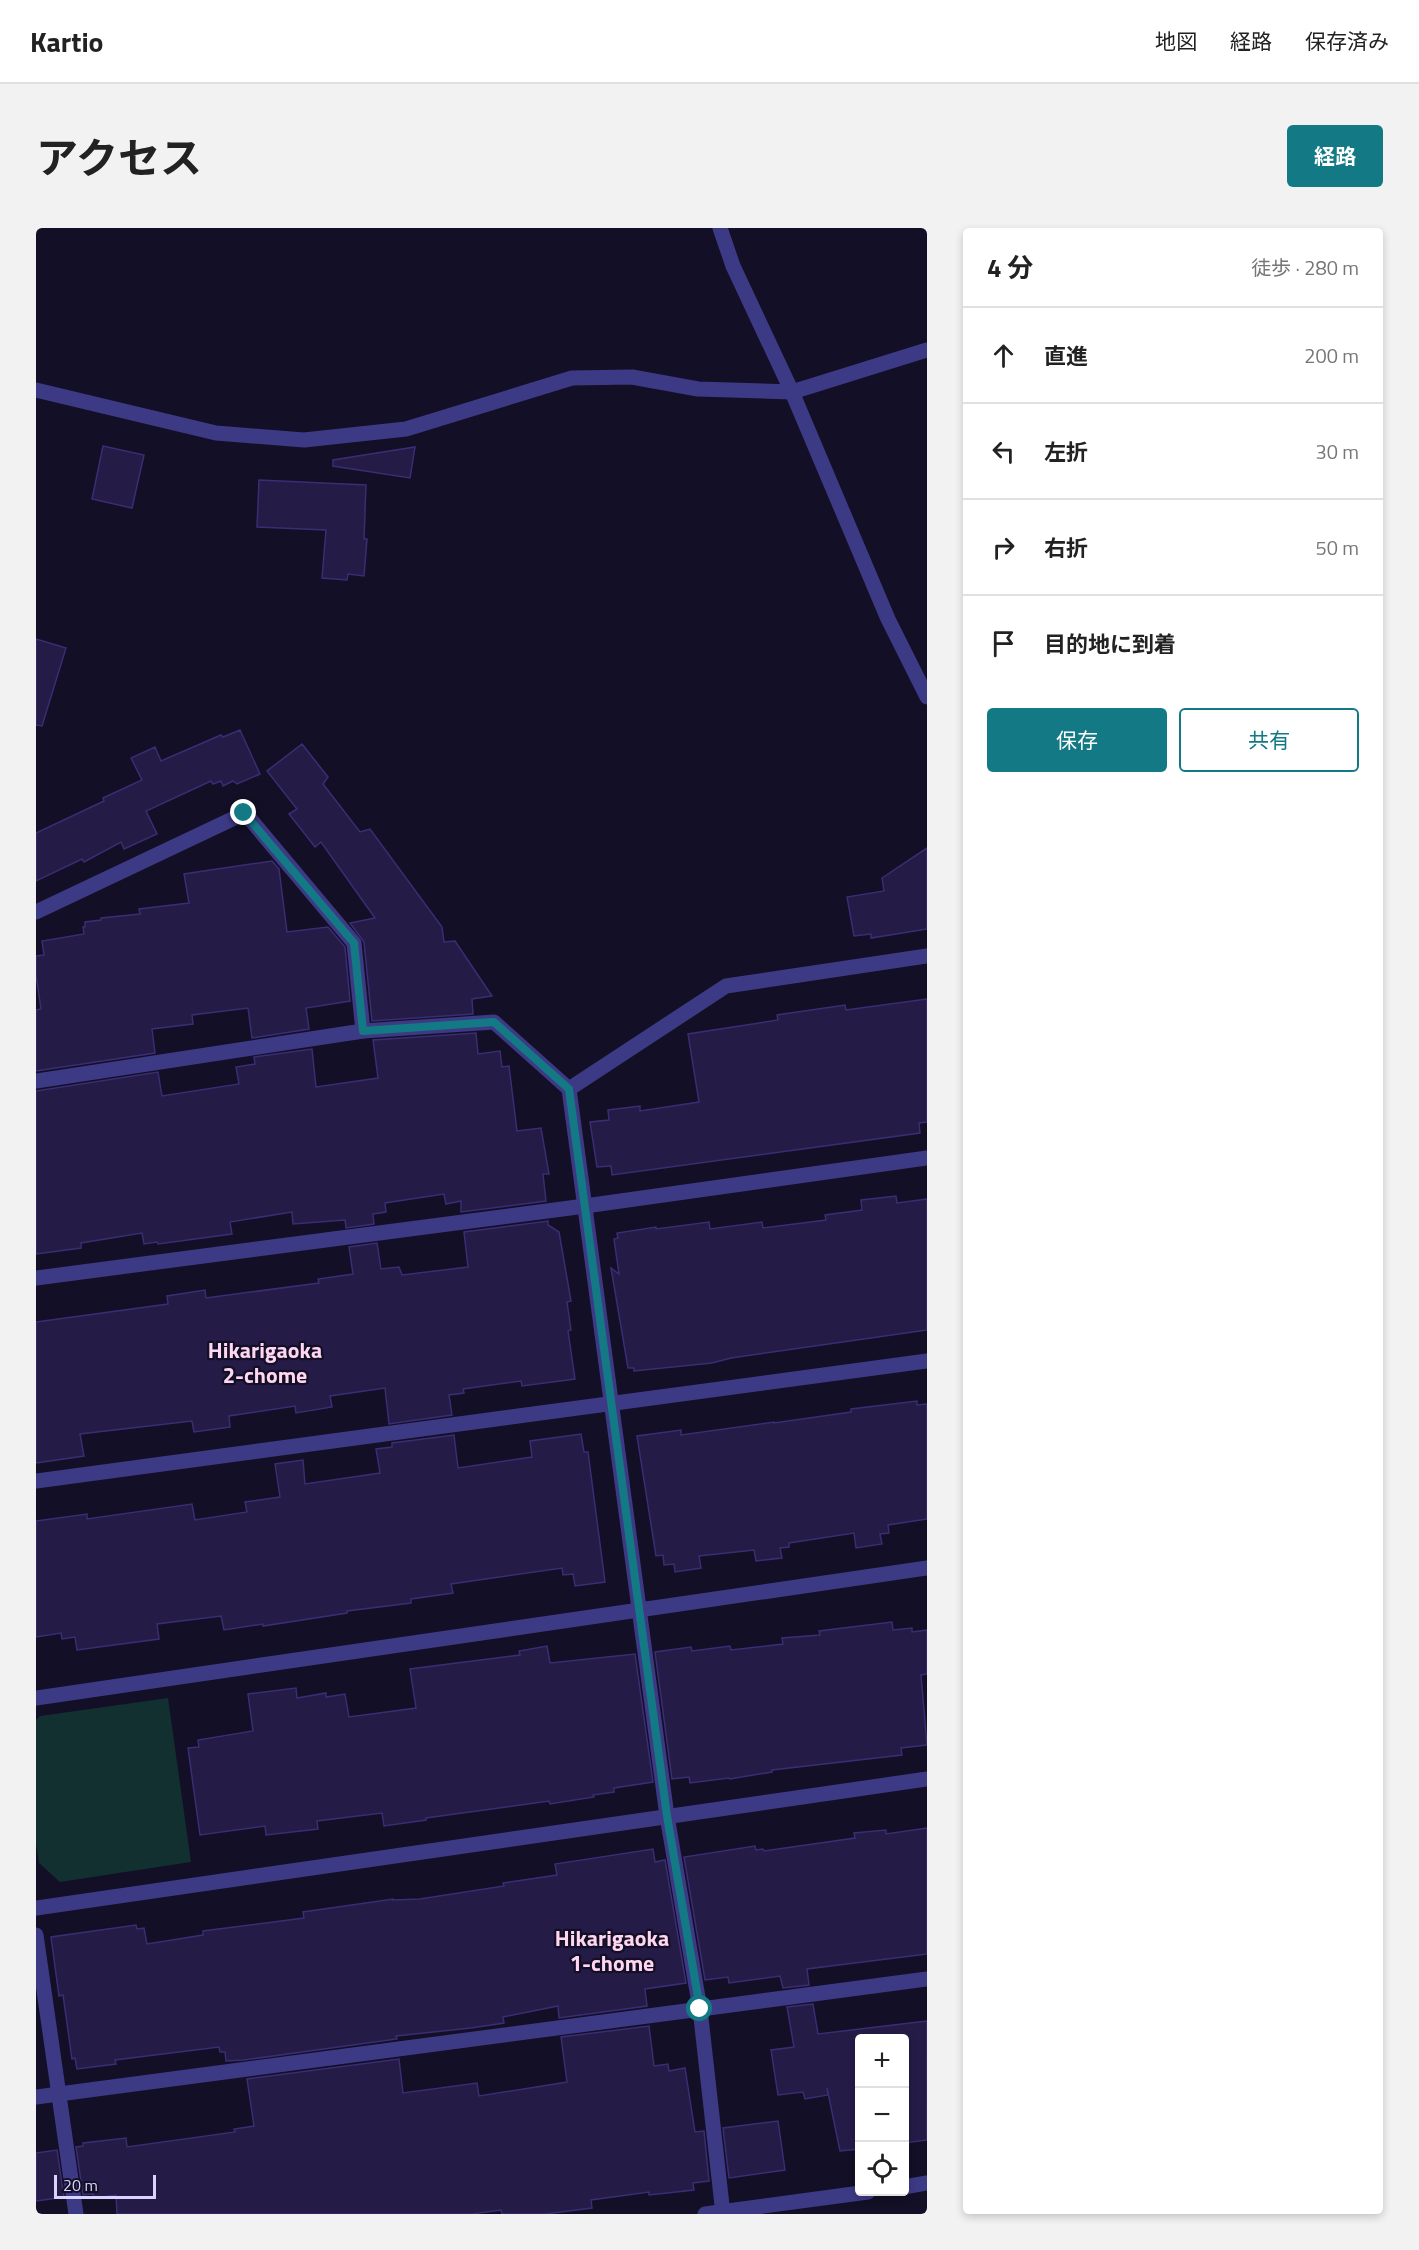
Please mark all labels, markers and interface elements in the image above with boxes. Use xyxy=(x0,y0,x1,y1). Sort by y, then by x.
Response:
text: Kartio xyxy=(30,20,104,63)
text: 地図 xyxy=(1155,25,1197,57)
text: 経路 xyxy=(1230,25,1272,57)
text: 保存済み xyxy=(1305,25,1389,57)
text: アクセス xyxy=(36,125,202,189)
button: 経路 xyxy=(1287,125,1383,187)
text: 4 分 xyxy=(987,248,1033,287)
text: 徒歩 · 280 m xyxy=(1251,252,1359,283)
icon: ahead xyxy=(987,339,1020,372)
text: 直進 xyxy=(1044,339,1088,373)
text: 200 m xyxy=(1304,340,1359,371)
icon: left xyxy=(987,435,1020,468)
text: 左折 xyxy=(1044,435,1088,469)
text: 30 m xyxy=(1315,436,1359,467)
icon: right xyxy=(987,531,1020,564)
text: 右折 xyxy=(1044,531,1088,565)
text: 50 m xyxy=(1315,532,1359,563)
icon: arrive xyxy=(987,627,1020,660)
text: 目的地に到着 xyxy=(1044,627,1176,661)
button: 保存 xyxy=(987,708,1167,772)
button: 共有 xyxy=(1179,708,1359,772)
route end xyxy=(230,799,256,825)
district label: Hikarigaoka 2-chome xyxy=(208,1333,322,1392)
district label: Hikarigaoka 1-chome xyxy=(555,1921,669,1980)
route start xyxy=(686,1995,712,2021)
map controls xyxy=(855,2034,909,2196)
button: + xyxy=(855,2034,909,2088)
button: − xyxy=(855,2088,909,2142)
button: locate xyxy=(855,2142,909,2196)
scale bar xyxy=(54,2172,156,2200)
text: 20 m xyxy=(63,2173,98,2197)

